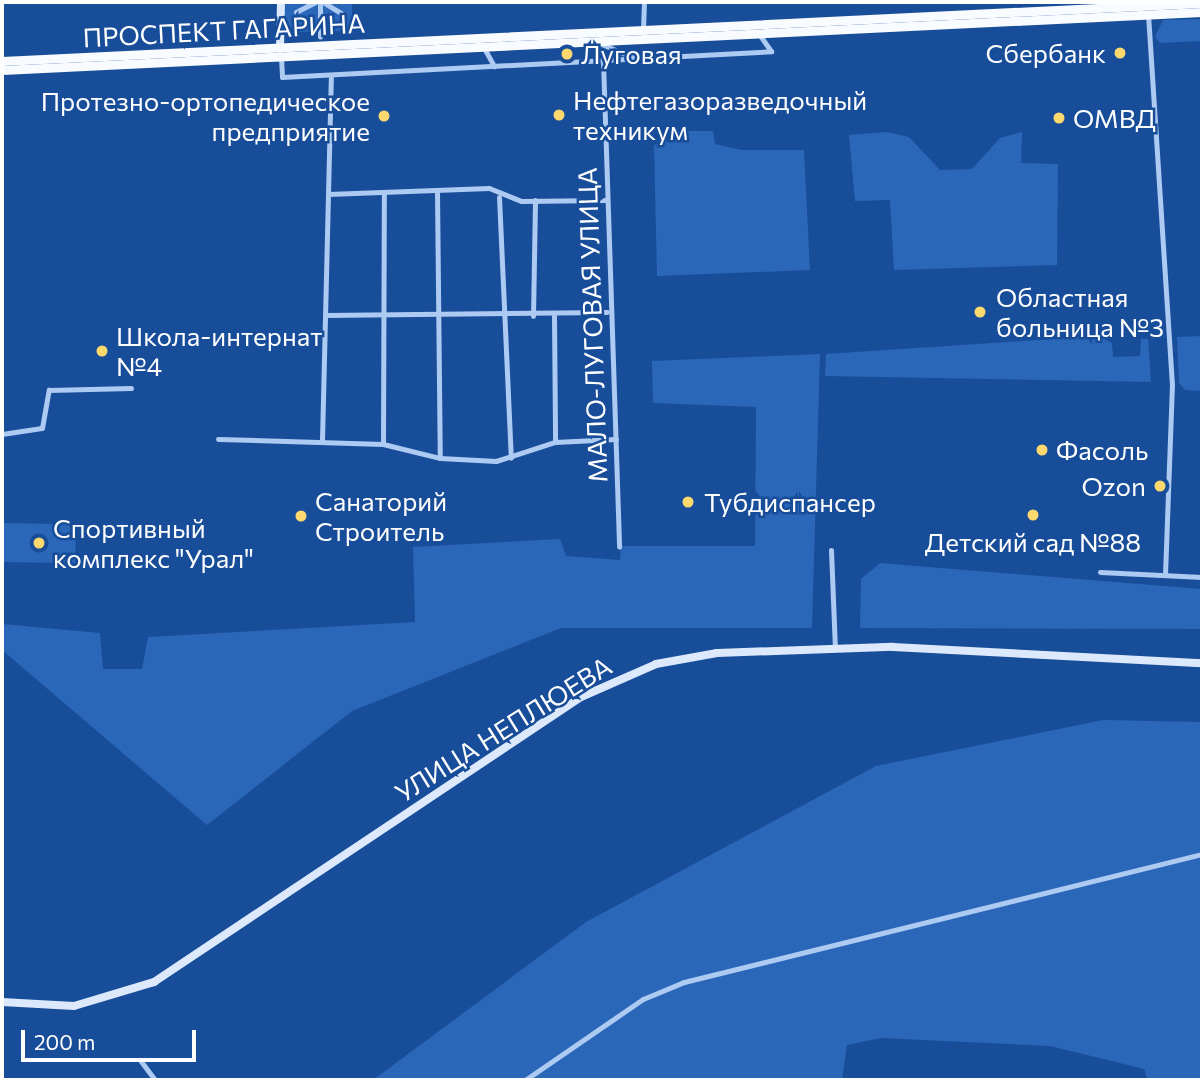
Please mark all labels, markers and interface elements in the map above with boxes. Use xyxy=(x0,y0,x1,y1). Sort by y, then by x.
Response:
street label: ПРОСПЕКТ ГАГАРИНА xyxy=(82,7,366,53)
place label: Сбербанк xyxy=(986,37,1106,69)
place label: Луговая xyxy=(581,38,682,70)
marker: Сбербанк xyxy=(1112,45,1128,61)
marker: Луговая xyxy=(559,46,575,62)
place label: Нефтегазоразведочный техникум xyxy=(573,84,867,146)
place label: Протезно-ортопедическое предприятие xyxy=(41,85,370,146)
place label: ОМВД xyxy=(1073,102,1156,134)
marker: Нефтегазоразведочный техникум xyxy=(551,107,567,123)
marker: Протезно-ортопедическое предприятие xyxy=(376,108,392,124)
marker: ОМВД xyxy=(1051,110,1067,126)
street label: МАЛО-ЛУГОВАЯ УЛИЦА xyxy=(571,167,613,483)
place label: Областная больница №3 xyxy=(996,281,1164,342)
marker: Областная больница №3 xyxy=(970,302,990,322)
place label: Школа-интернат №4 xyxy=(116,320,323,382)
marker: Школа-интернат №4 xyxy=(94,343,110,359)
place label: Фасоль xyxy=(1056,434,1148,466)
marker: Фасоль xyxy=(1034,442,1050,458)
place label: Ozon xyxy=(1081,470,1146,502)
marker: Ozon xyxy=(1152,478,1168,494)
place label: Санаторий Строитель xyxy=(315,485,447,546)
place label: Тубдиспансер xyxy=(704,486,876,518)
marker: Тубдиспансер xyxy=(678,492,698,512)
marker: Детский сад №88 xyxy=(1025,507,1041,523)
marker: Санаторий Строитель xyxy=(293,508,309,524)
place label: Спортивный комплекс "Урал" xyxy=(53,512,254,574)
place label: Детский сад №88 xyxy=(925,526,1141,558)
marker: Спортивный комплекс "Урал" xyxy=(31,535,47,551)
street label: УЛИЦА НЕПЛЮЕВА xyxy=(389,650,617,808)
scale bar xyxy=(24,1016,200,1060)
text: 200 m xyxy=(34,1029,95,1054)

